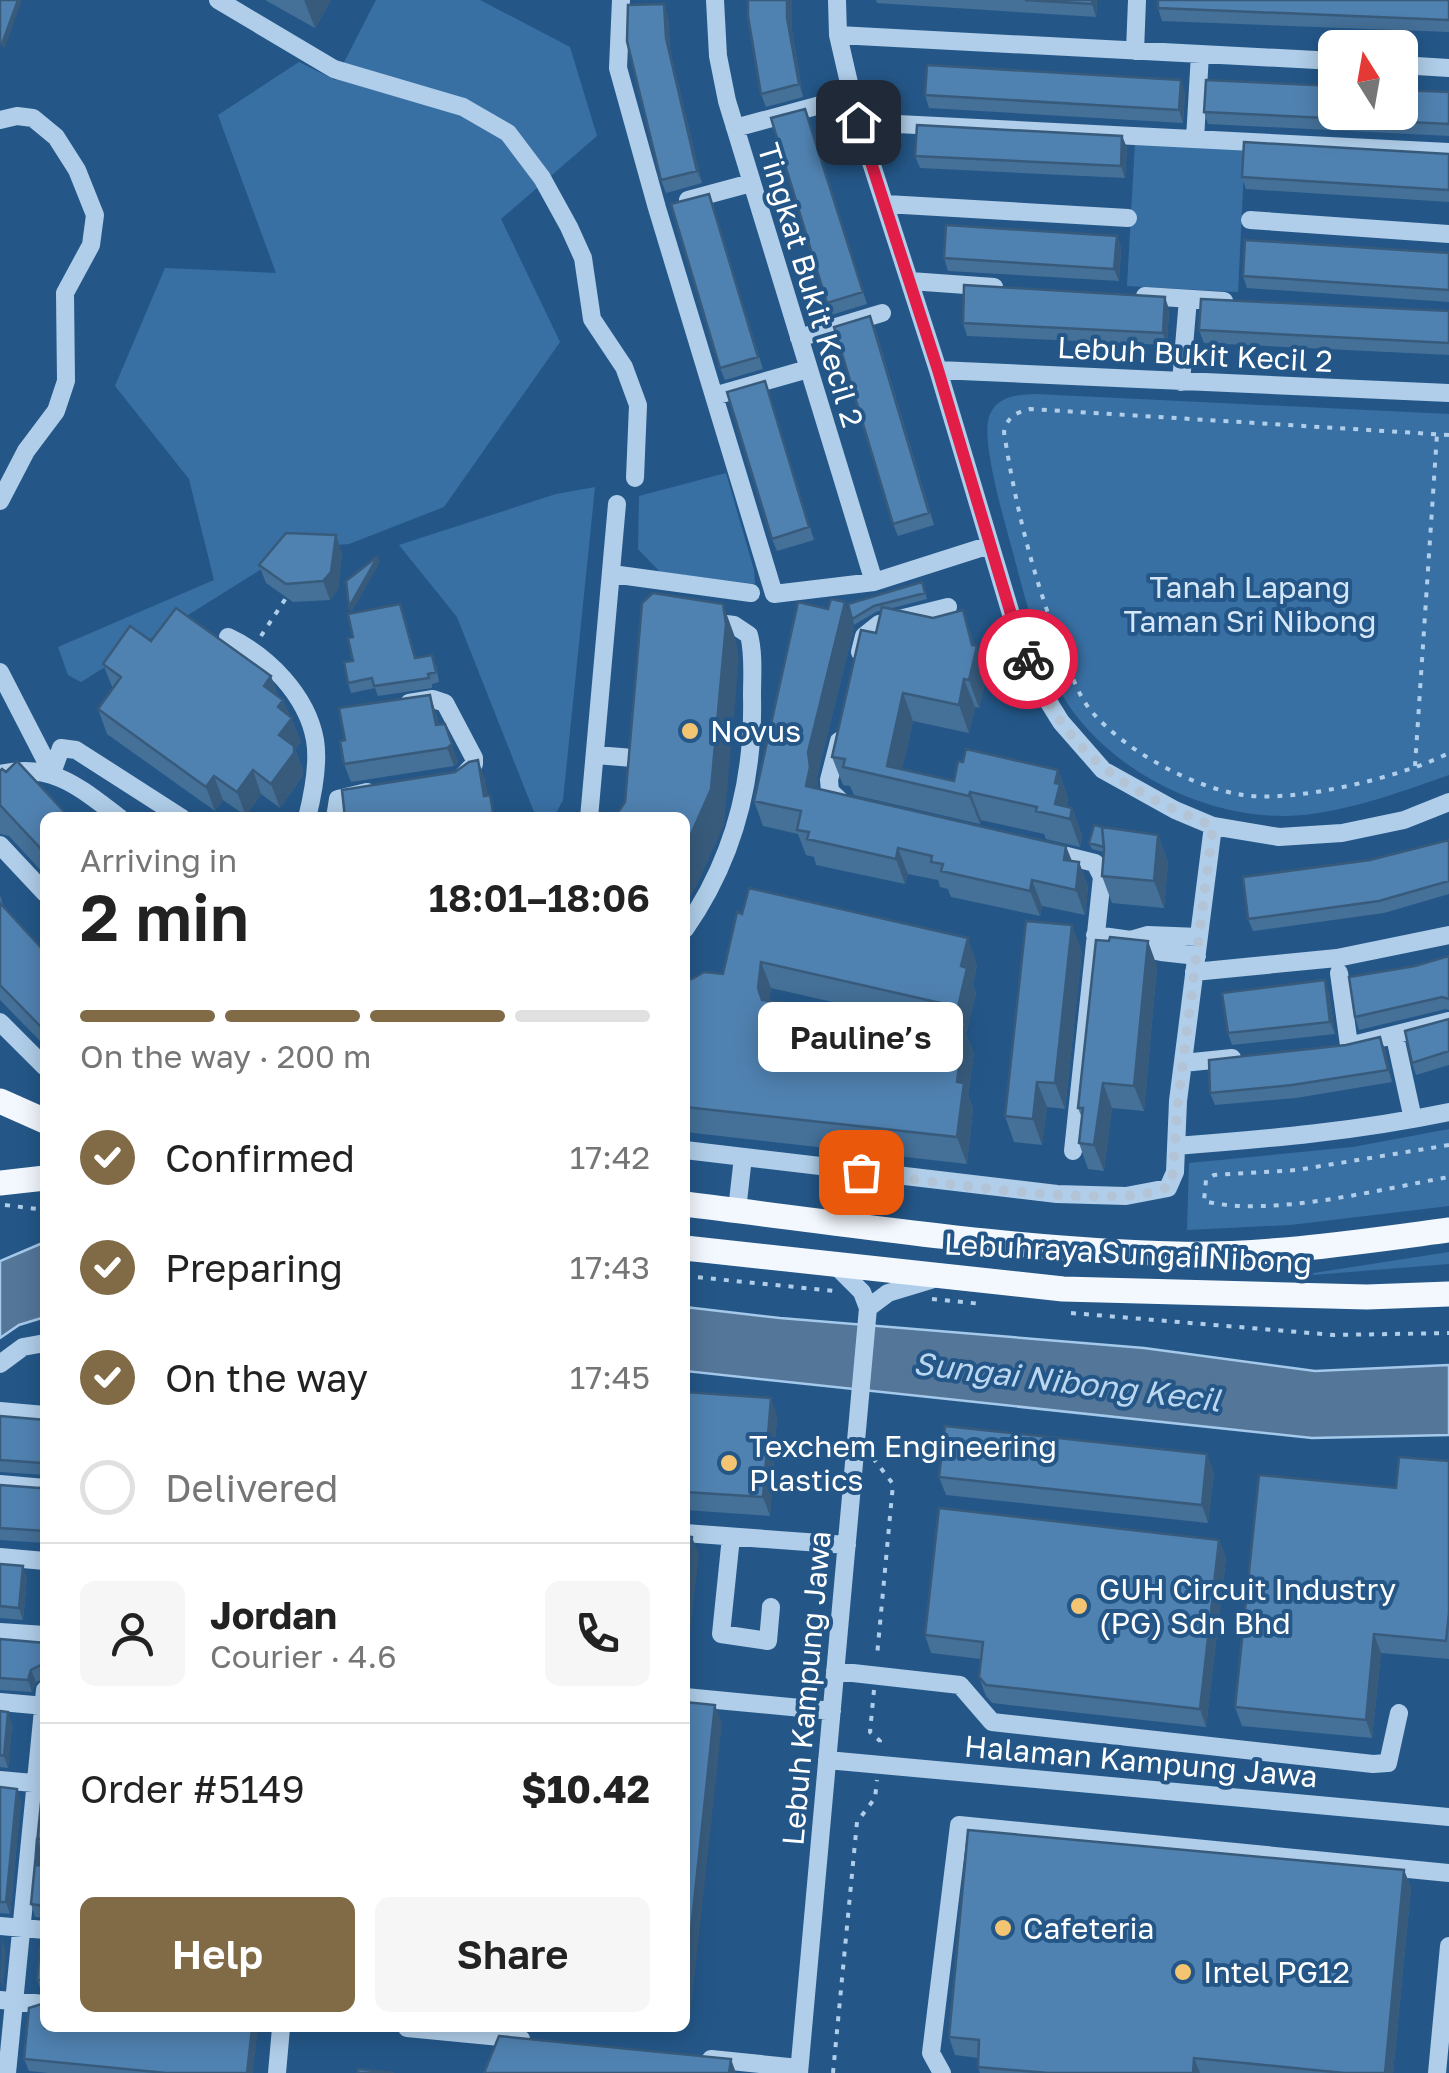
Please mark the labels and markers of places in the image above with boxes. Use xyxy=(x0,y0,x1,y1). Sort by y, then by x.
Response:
pin xyxy=(816,80,901,165)
place label: Novus xyxy=(710,713,801,749)
marker: Novus xyxy=(679,720,701,742)
callout: Pauline’s xyxy=(758,1002,964,1072)
pin xyxy=(819,1130,904,1215)
place label: Texchem Engineering Plastics xyxy=(749,1428,1057,1498)
marker: Texchem Engineering Plastics xyxy=(718,1452,740,1474)
place label: GUH Circuit Industry (PG) Sdn Bhd xyxy=(1099,1571,1396,1641)
marker: GUH Circuit Industry (PG) Sdn Bhd xyxy=(1068,1595,1090,1617)
place label: Cafeteria xyxy=(1023,1910,1155,1946)
marker: Cafeteria xyxy=(992,1917,1014,1939)
place label: Intel PG12 xyxy=(1203,1954,1350,1990)
marker: Intel PG12 xyxy=(1172,1961,1194,1983)

